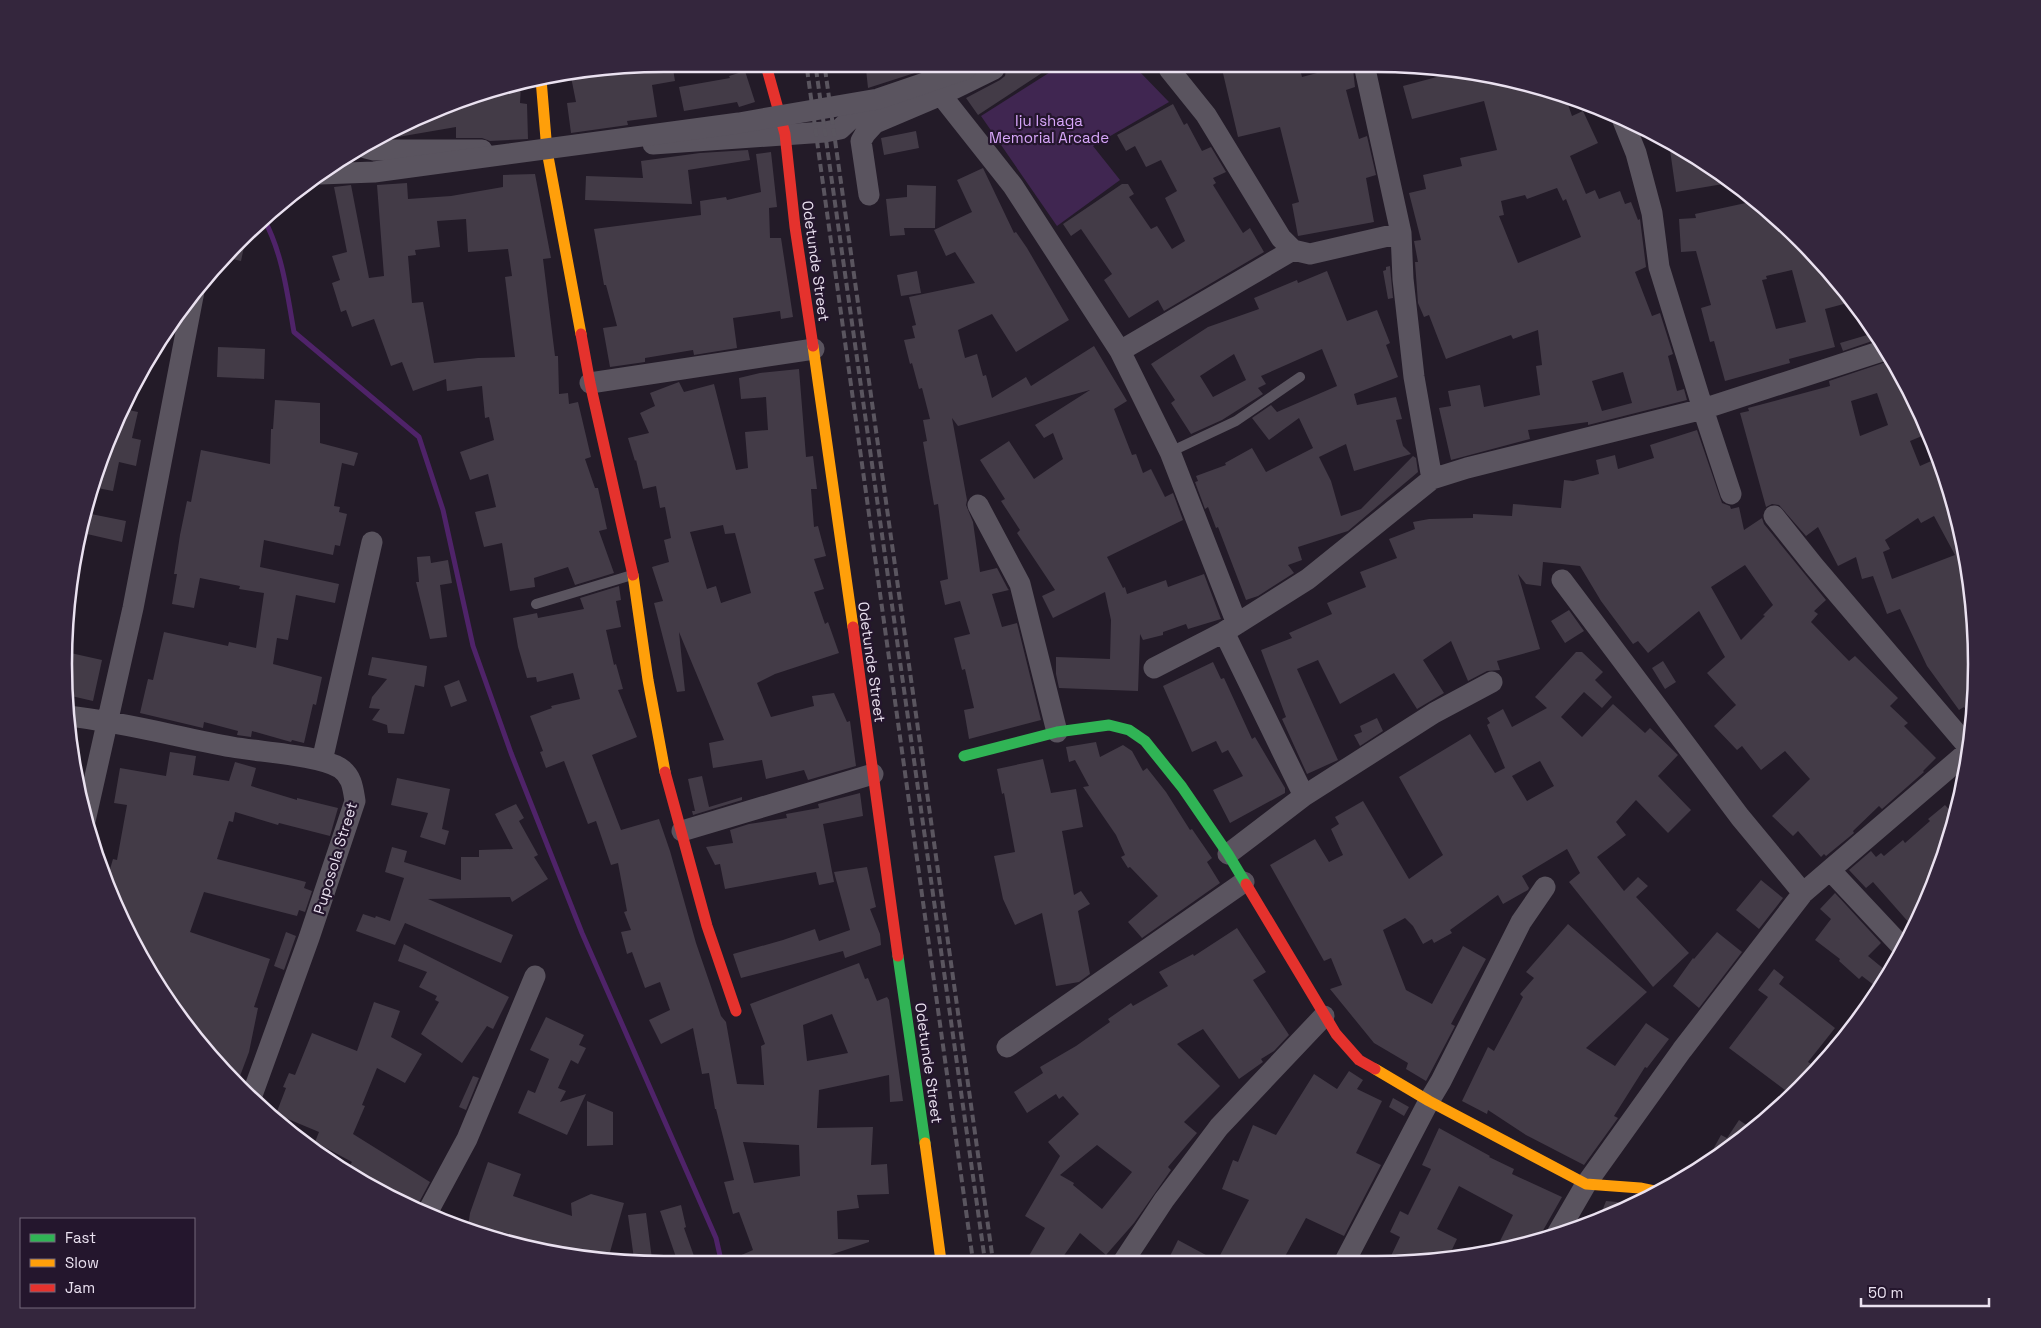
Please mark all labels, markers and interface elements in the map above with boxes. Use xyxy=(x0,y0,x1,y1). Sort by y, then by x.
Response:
park label: Iju Ishaga Memorial Arcade xyxy=(989,111,1109,147)
street label: Odetunde Street xyxy=(798,199,834,323)
street label: Odetunde Street xyxy=(854,600,890,724)
street label: Puposola Street xyxy=(309,800,361,916)
street label: Odetunde Street xyxy=(911,1001,947,1125)
legend xyxy=(20,1218,195,1308)
text: Fast xyxy=(65,1228,96,1247)
text: Slow xyxy=(65,1253,99,1272)
scale bar xyxy=(1861,1276,1988,1308)
text: Jam xyxy=(65,1278,95,1297)
text: 50 m xyxy=(1868,1283,1903,1302)

